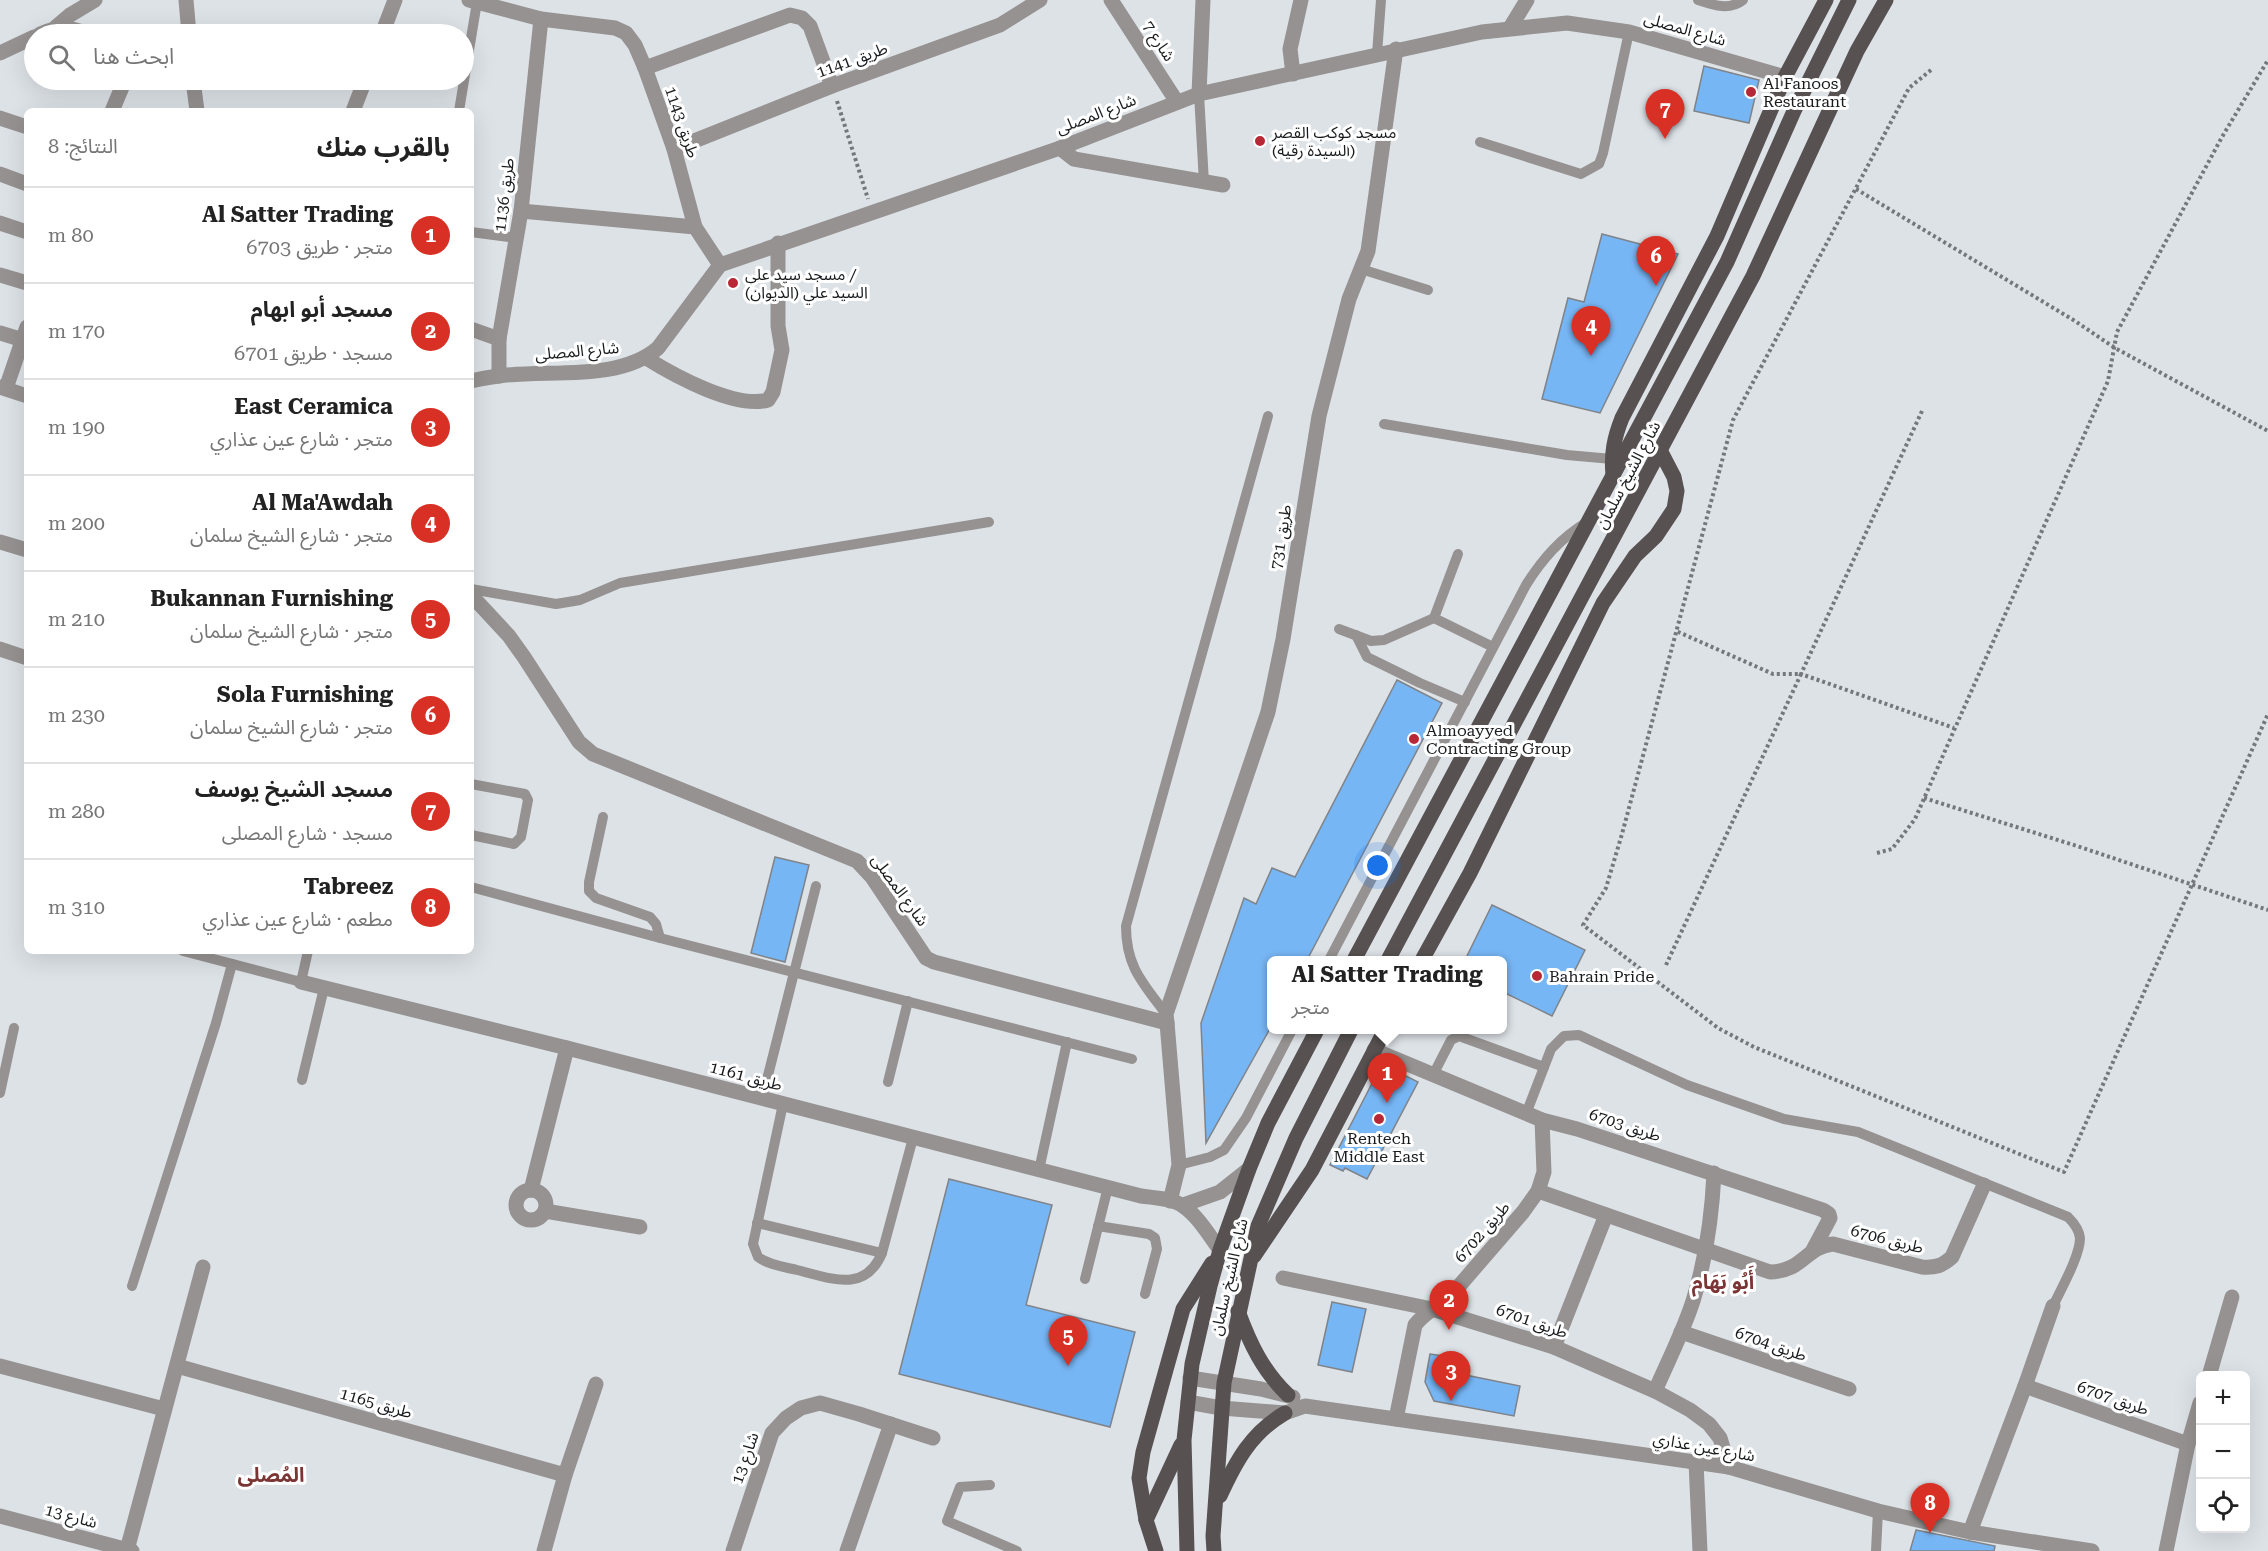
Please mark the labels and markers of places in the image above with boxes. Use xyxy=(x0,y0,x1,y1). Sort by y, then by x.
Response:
place label: Al Fanoos Restaurant xyxy=(1763,74,1846,111)
marker: Al Fanoos Restaurant xyxy=(1744,85,1758,99)
pin: 7 xyxy=(1646,90,1684,139)
place label: مسجد كوكب القصر (السيدة رقية) xyxy=(1271,123,1396,160)
marker: مسجد كوكب القصر (السيدة رقية) xyxy=(1253,134,1267,148)
pin: 6 xyxy=(1636,236,1676,286)
place label: مسجد سيد علي / السيد علي (الديوان) xyxy=(745,265,868,304)
marker: مسجد سيد علي / السيد علي (الديوان) xyxy=(726,276,740,290)
pin: 4 xyxy=(1572,306,1610,356)
place label: Almoayyed Contracting Group xyxy=(1426,721,1571,758)
marker: Almoayyed Contracting Group xyxy=(1407,732,1421,746)
place label: Bahrain Pride xyxy=(1549,967,1654,986)
marker: Bahrain Pride xyxy=(1530,969,1544,983)
pin: 1 xyxy=(1368,1054,1406,1103)
marker: Rentech Middle East xyxy=(1372,1112,1386,1126)
place label: Rentech Middle East xyxy=(1333,1129,1425,1166)
pin: 2 xyxy=(1430,1280,1468,1330)
pin: 5 xyxy=(1048,1316,1088,1366)
pin: 3 xyxy=(1432,1352,1470,1401)
pin: 8 xyxy=(1910,1484,1950,1533)

